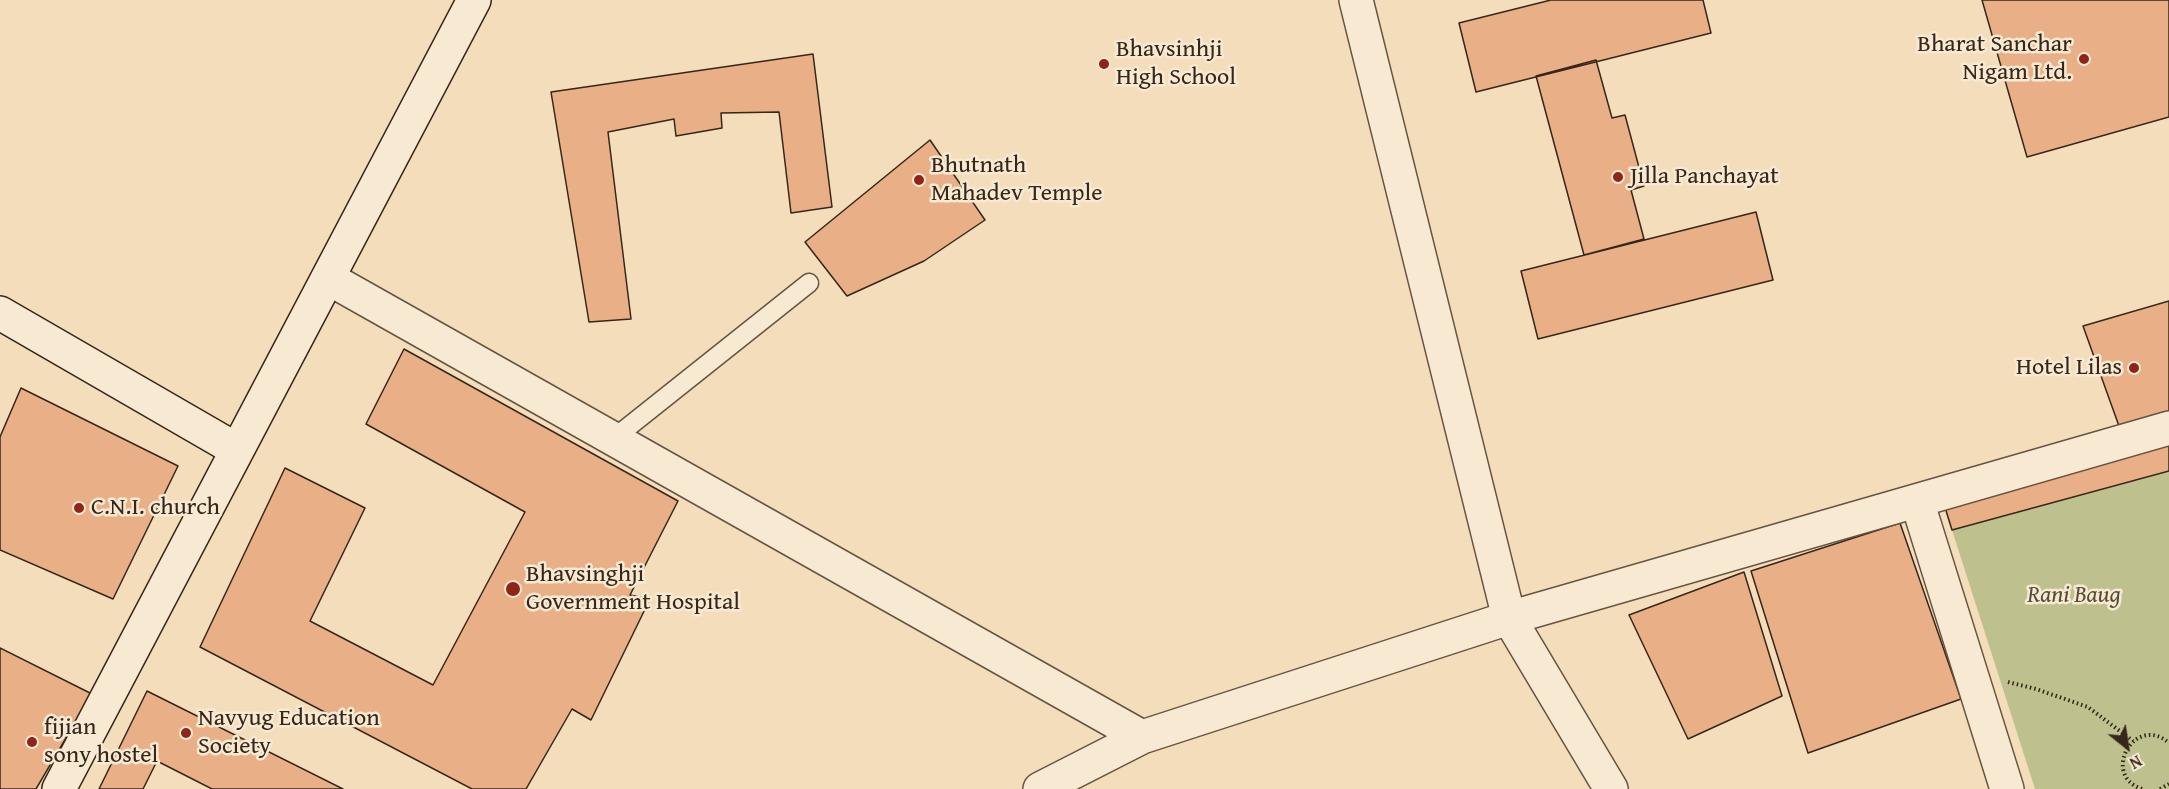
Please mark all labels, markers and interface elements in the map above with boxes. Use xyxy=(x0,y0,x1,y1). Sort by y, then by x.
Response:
place label: Bharat Sanchar Nigam Ltd. xyxy=(1917,31,2072,87)
place label: Bhavsinhji High School xyxy=(1116,36,1236,92)
marker: Bharat Sanchar Nigam Ltd. xyxy=(2077,52,2091,66)
marker: Bhavsinhji High School xyxy=(1097,57,1111,71)
place label: Bhutnath Mahadev Temple xyxy=(931,152,1102,208)
place label: Jilla Panchayat xyxy=(1630,163,1779,191)
marker: Jilla Panchayat xyxy=(1611,170,1625,184)
marker: Bhutnath Mahadev Temple xyxy=(912,173,926,187)
place label: Hotel Lilas xyxy=(2016,354,2122,382)
marker: Hotel Lilas xyxy=(2127,361,2141,375)
place label: C.N.I. church xyxy=(91,494,220,522)
marker: C.N.I. church xyxy=(72,501,86,515)
place label: Bhavsinghji Government Hospital xyxy=(526,561,740,617)
marker: Bhavsinghji Government Hospital xyxy=(504,580,522,598)
park label: Rani Baug xyxy=(2027,582,2121,610)
place label: Navyug Education Society xyxy=(198,705,380,761)
place label: fijian sony hostel xyxy=(44,714,158,770)
north arrow xyxy=(2097,717,2157,777)
marker: Navyug Education Society xyxy=(179,726,193,740)
marker: fijian sony hostel xyxy=(25,735,39,749)
text: N xyxy=(2125,750,2147,776)

